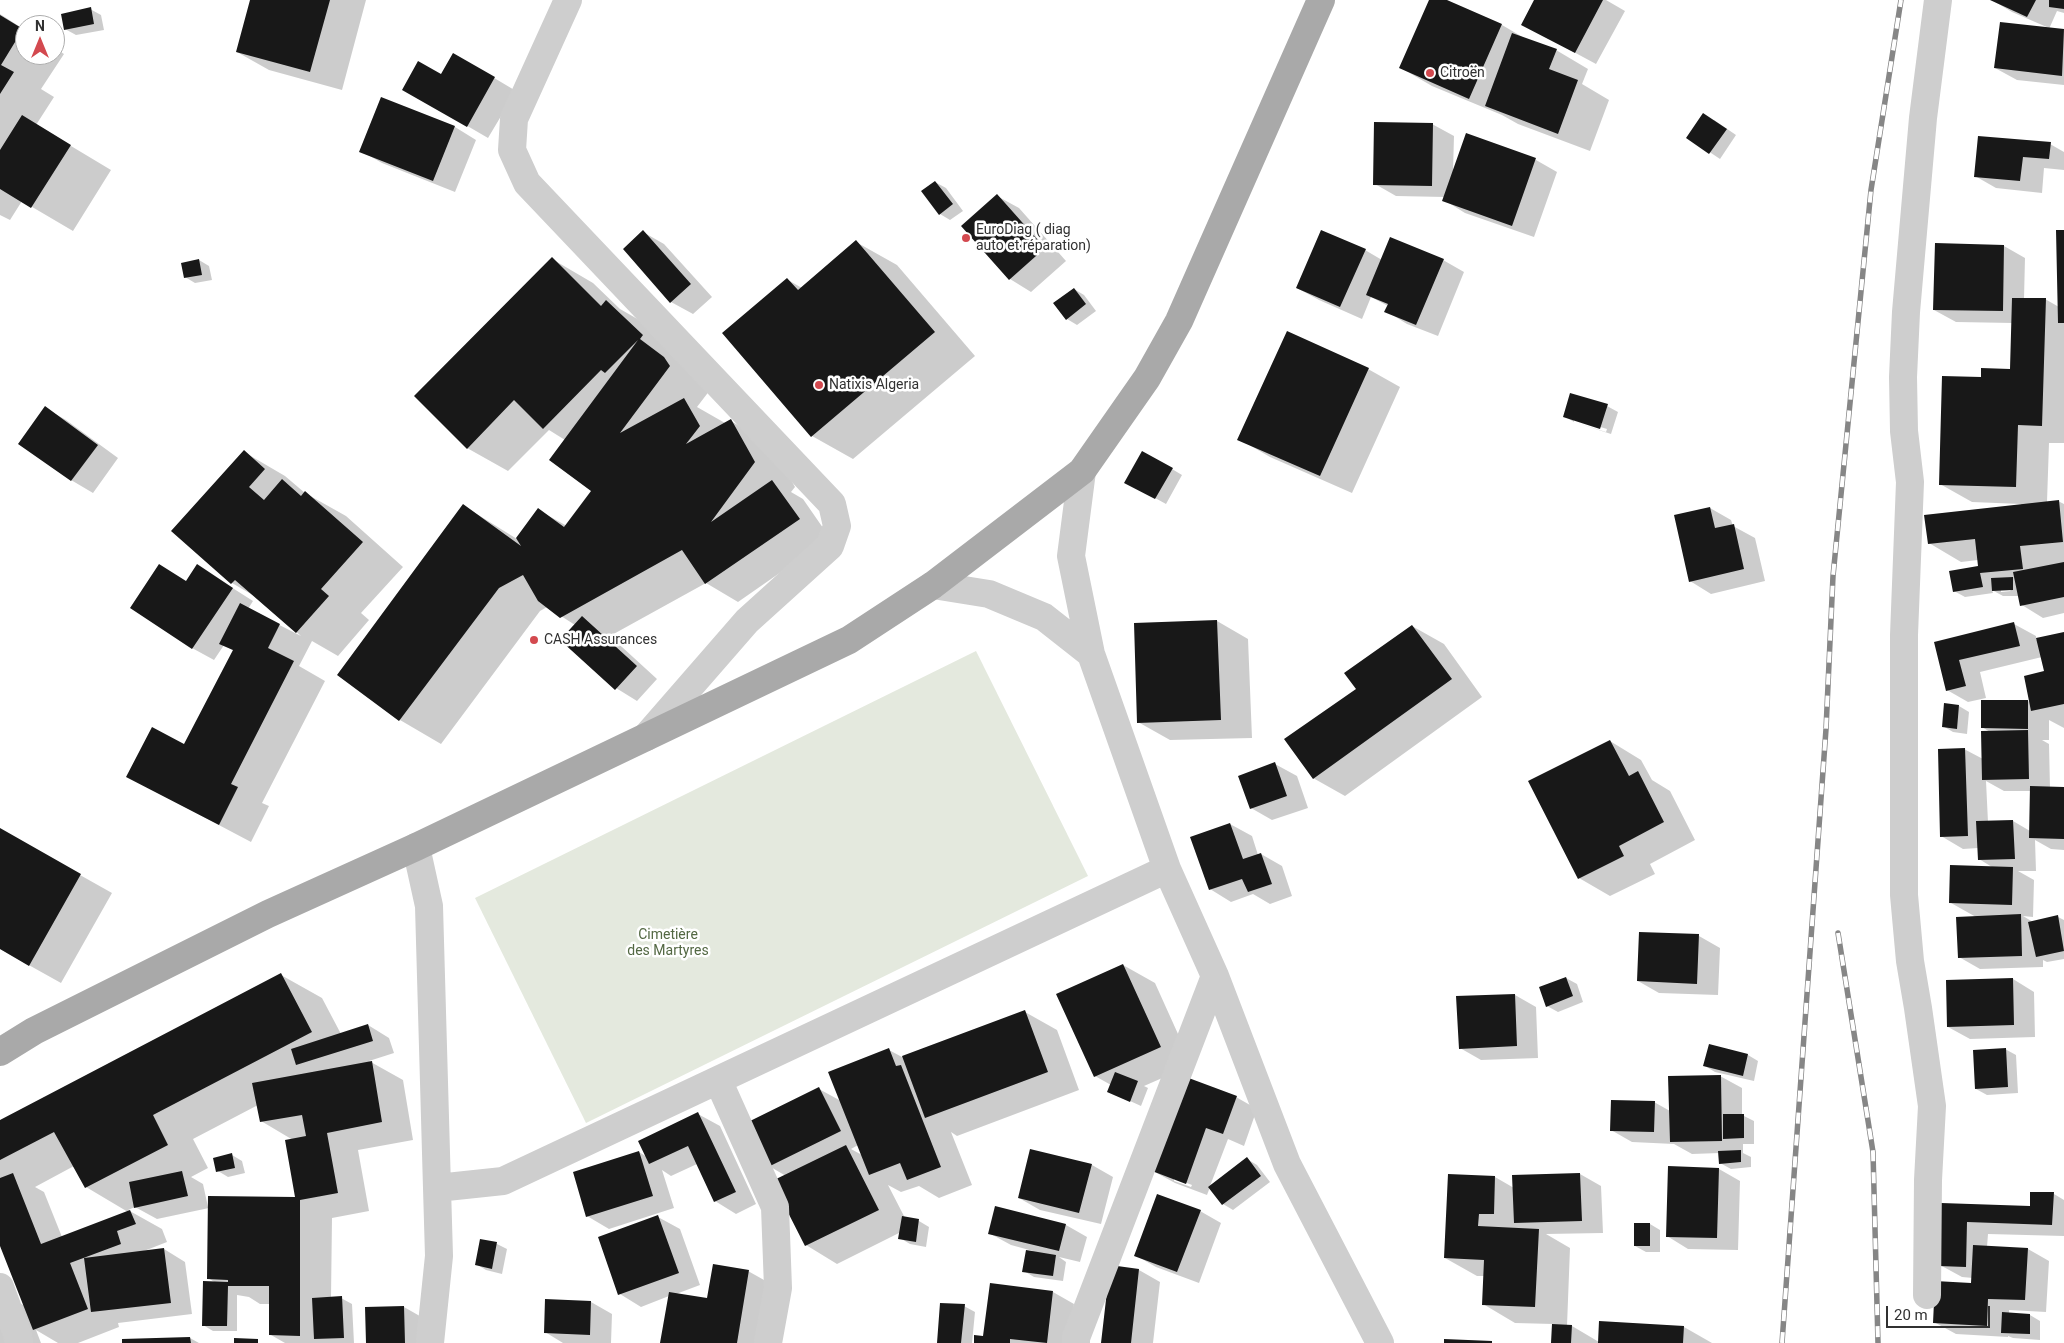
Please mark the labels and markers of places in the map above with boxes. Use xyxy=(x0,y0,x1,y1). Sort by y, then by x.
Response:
place label: Citroën xyxy=(1440,65,1485,81)
marker: Citroën xyxy=(1424,67,1436,79)
place label: EuroDiag ( diag auto et réparation) xyxy=(976,222,1091,254)
marker: EuroDiag ( diag auto et réparation) xyxy=(960,232,972,244)
place label: Natixis Algeria xyxy=(829,377,919,393)
marker: Natixis Algeria xyxy=(813,379,825,391)
place label: CASH Assurances xyxy=(544,632,657,648)
marker: CASH Assurances xyxy=(528,634,540,646)

